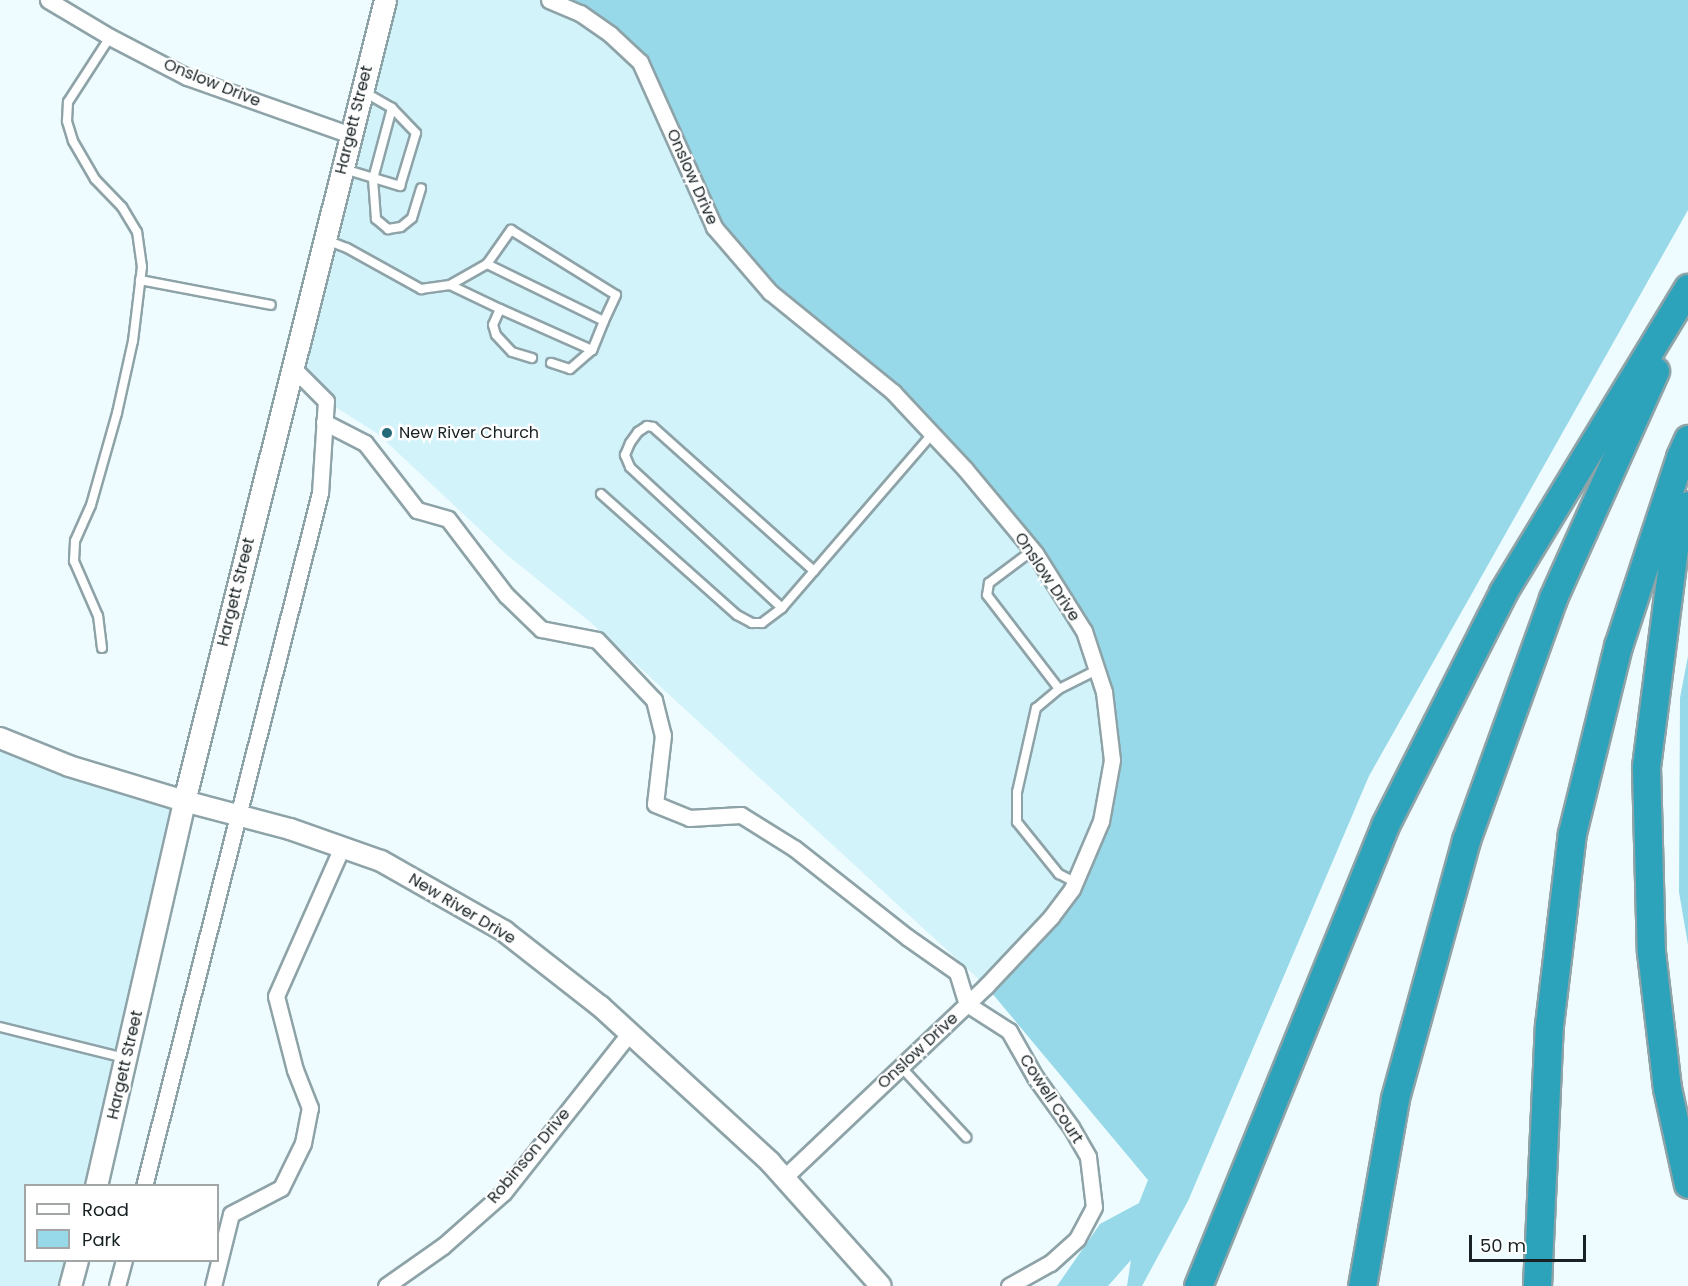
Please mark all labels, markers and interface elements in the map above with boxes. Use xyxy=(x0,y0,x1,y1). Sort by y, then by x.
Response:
street label: Onslow Drive xyxy=(161,55,263,111)
street label: Hargett Street xyxy=(331,64,377,176)
street label: Onslow Drive xyxy=(662,126,722,228)
place label: New River Church xyxy=(399,423,539,443)
marker: New River Church xyxy=(380,426,394,440)
street label: Onslow Drive xyxy=(1010,529,1084,625)
street label: Hargett Street xyxy=(213,536,259,648)
street label: New River Drive xyxy=(405,869,519,949)
street label: Hargett Street xyxy=(103,1009,147,1121)
street label: Onslow Drive xyxy=(874,1009,962,1093)
street label: Cowell Court xyxy=(1015,1051,1087,1147)
street label: Robinson Drive xyxy=(484,1105,574,1207)
legend xyxy=(24,1184,219,1262)
text: Road xyxy=(82,1197,129,1222)
scale bar xyxy=(1472,1223,1589,1261)
text: Park xyxy=(82,1227,121,1252)
text: 50 m xyxy=(1480,1233,1526,1258)

